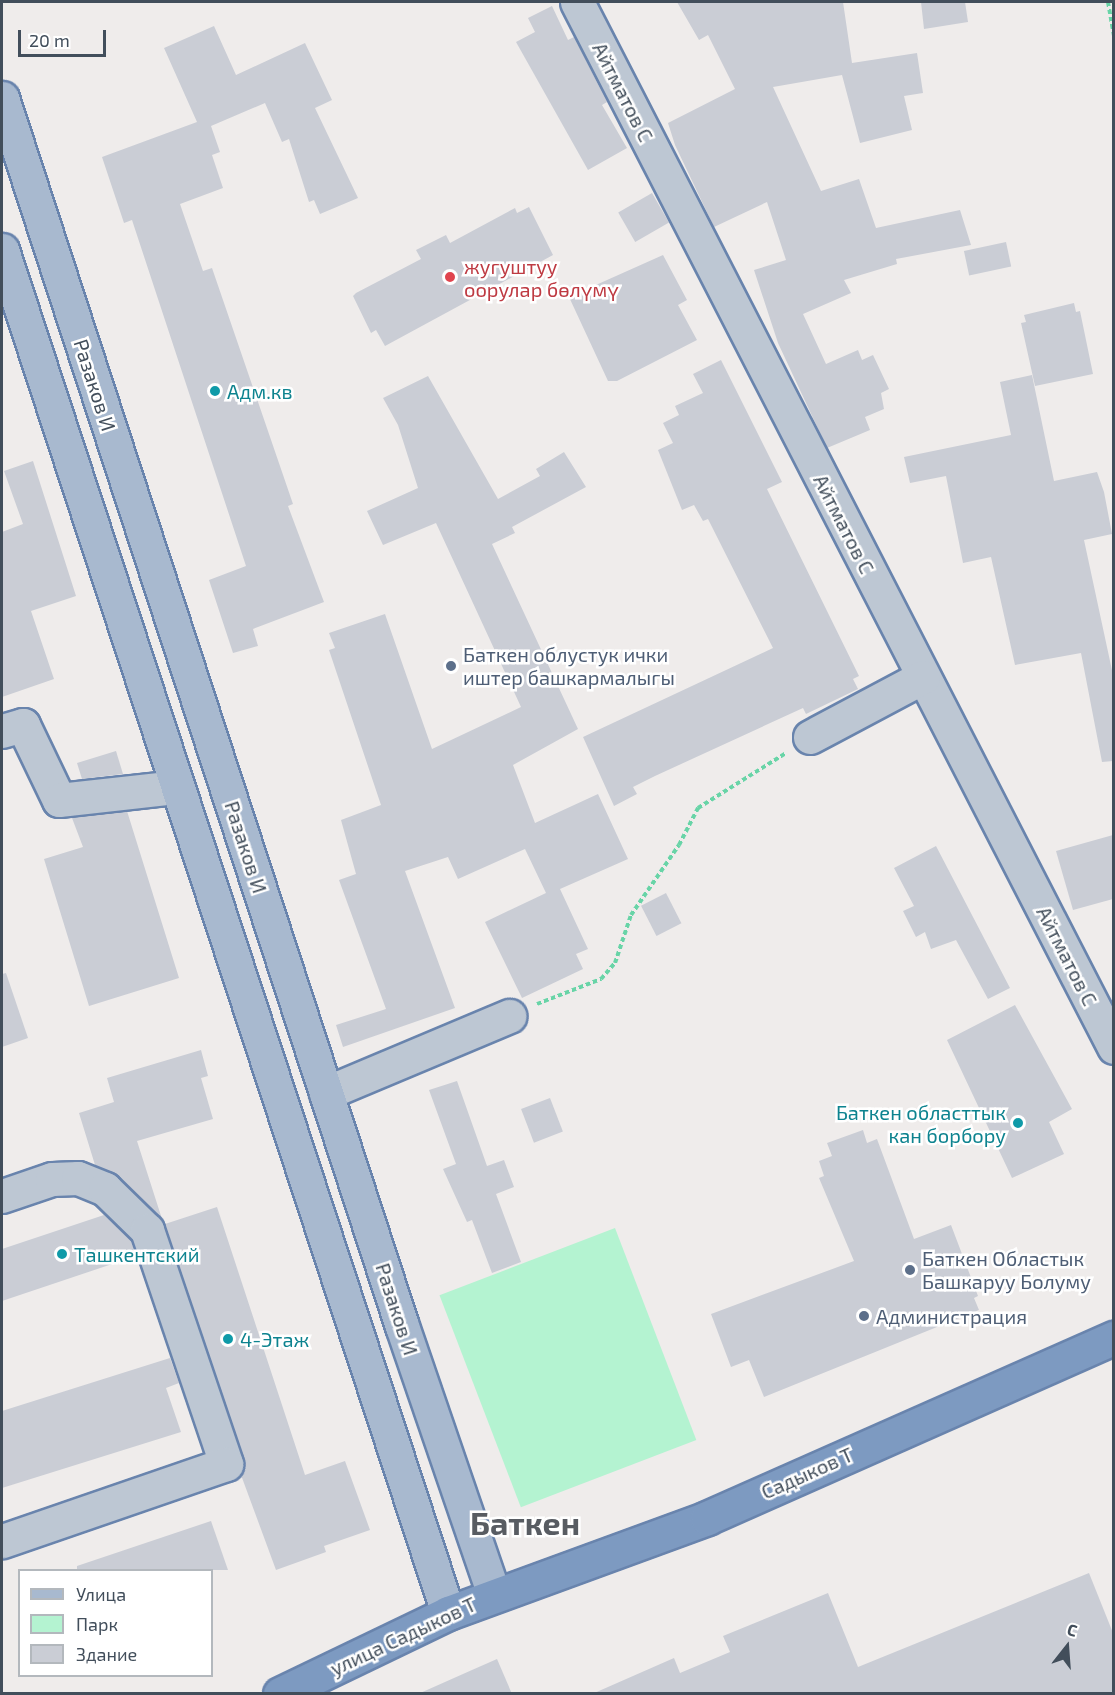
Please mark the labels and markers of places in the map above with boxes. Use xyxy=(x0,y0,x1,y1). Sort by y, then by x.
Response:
place label: жугуштуу оорулар бөлүмү xyxy=(464,254,619,301)
marker: жугуштуу оорулар бөлүмү xyxy=(441,268,459,286)
place label: Адм.кв xyxy=(227,379,293,403)
marker: Адм.кв xyxy=(208,384,222,398)
place label: Баткен облустук ички иштер башкармалыгы xyxy=(463,642,675,689)
marker: Баткен облустук ички иштер башкармалыгы xyxy=(444,659,458,673)
place label: Баткен областтык кан борбору xyxy=(836,1100,1006,1147)
marker: Баткен областтык кан борбору xyxy=(1011,1116,1025,1130)
place label: Ташкентский xyxy=(74,1242,200,1266)
place label: Баткен Областык Башкаруу Болуму xyxy=(922,1246,1091,1293)
marker: Ташкентский xyxy=(55,1247,69,1261)
marker: Баткен Областык Башкаруу Болуму xyxy=(903,1263,917,1277)
place label: Администрация xyxy=(876,1304,1027,1328)
marker: Администрация xyxy=(857,1309,871,1323)
place label: 4-Этаж xyxy=(240,1327,309,1351)
marker: 4-Этаж xyxy=(221,1332,235,1346)

